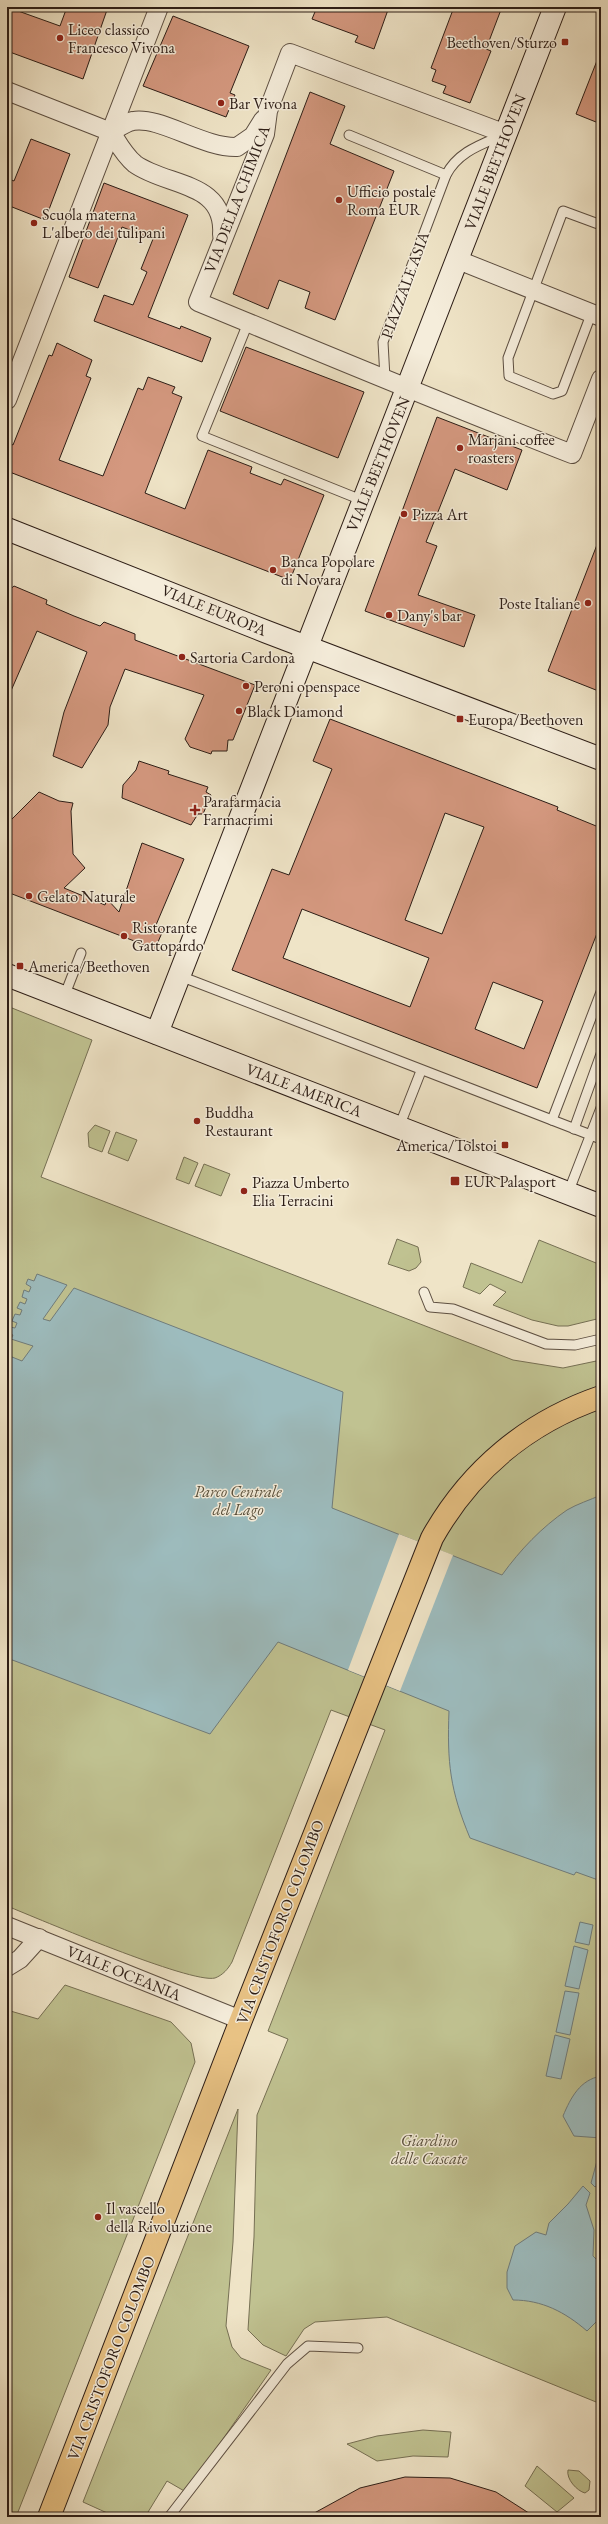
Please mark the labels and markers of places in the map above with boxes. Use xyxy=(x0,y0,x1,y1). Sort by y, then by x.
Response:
place label: Liceo classico Francesco Vivona xyxy=(68,19,176,58)
place label: Beethoven/Sturzo xyxy=(446,32,557,53)
marker: Liceo classico Francesco Vivona xyxy=(55,33,65,43)
marker: Beethoven/Sturzo xyxy=(560,37,570,47)
place label: Bar Vivona xyxy=(229,93,298,114)
marker: Bar Vivona xyxy=(216,98,226,108)
place label: Ufficio postale Roma EUR xyxy=(347,181,436,220)
marker: Ufficio postale Roma EUR xyxy=(334,195,344,205)
place label: Scuola materna L'albero dei tulipani xyxy=(42,204,165,243)
marker: Scuola materna L'albero dei tulipani xyxy=(29,218,39,228)
place label: Marjani coffee roasters xyxy=(468,429,555,468)
marker: Marjani coffee roasters xyxy=(455,443,465,453)
place label: Pizza Art xyxy=(412,504,468,525)
marker: Pizza Art xyxy=(399,509,409,519)
place label: Banca Popolare di Novara xyxy=(281,551,375,590)
marker: Banca Popolare di Novara xyxy=(268,565,278,575)
place label: Poste Italiane xyxy=(499,593,580,614)
marker: Poste Italiane xyxy=(583,598,593,608)
place label: Dany's bar xyxy=(397,605,462,626)
marker: Dany's bar xyxy=(384,610,394,620)
place label: Sartoria Cardona xyxy=(190,647,296,668)
marker: Sartoria Cardona xyxy=(177,652,187,662)
place label: Peroni openspace xyxy=(254,676,360,697)
marker: Peroni openspace xyxy=(241,681,251,691)
place label: Black Diamond xyxy=(247,701,344,722)
marker: Black Diamond xyxy=(234,706,244,716)
place label: Europa/Beethoven xyxy=(468,709,584,730)
marker: Europa/Beethoven xyxy=(455,714,465,724)
place label: Parafarmacia Farmacrimi xyxy=(203,791,282,830)
marker: Parafarmacia Farmacrimi xyxy=(190,805,200,815)
place label: Gelato Naturale xyxy=(37,886,136,907)
marker: Gelato Naturale xyxy=(24,891,34,901)
place label: Ristorante Gattopardo xyxy=(132,917,204,956)
marker: Ristorante Gattopardo xyxy=(119,931,129,941)
place label: America/Beethoven xyxy=(27,956,151,977)
marker: America/Beethoven xyxy=(15,961,25,971)
place label: Buddha Restaurant xyxy=(205,1102,273,1141)
marker: Buddha Restaurant xyxy=(192,1116,202,1126)
place label: America/Tolstoi xyxy=(395,1135,497,1156)
marker: America/Tolstoi xyxy=(500,1140,510,1150)
place label: EUR Palasport xyxy=(464,1171,556,1192)
place label: Piazza Umberto Elia Terracini xyxy=(252,1172,350,1211)
marker: EUR Palasport xyxy=(449,1175,461,1187)
marker: Piazza Umberto Elia Terracini xyxy=(239,1186,249,1196)
place label: Il vascello della Rivoluzione xyxy=(106,2198,212,2237)
marker: Il vascello della Rivoluzione xyxy=(93,2212,103,2222)

